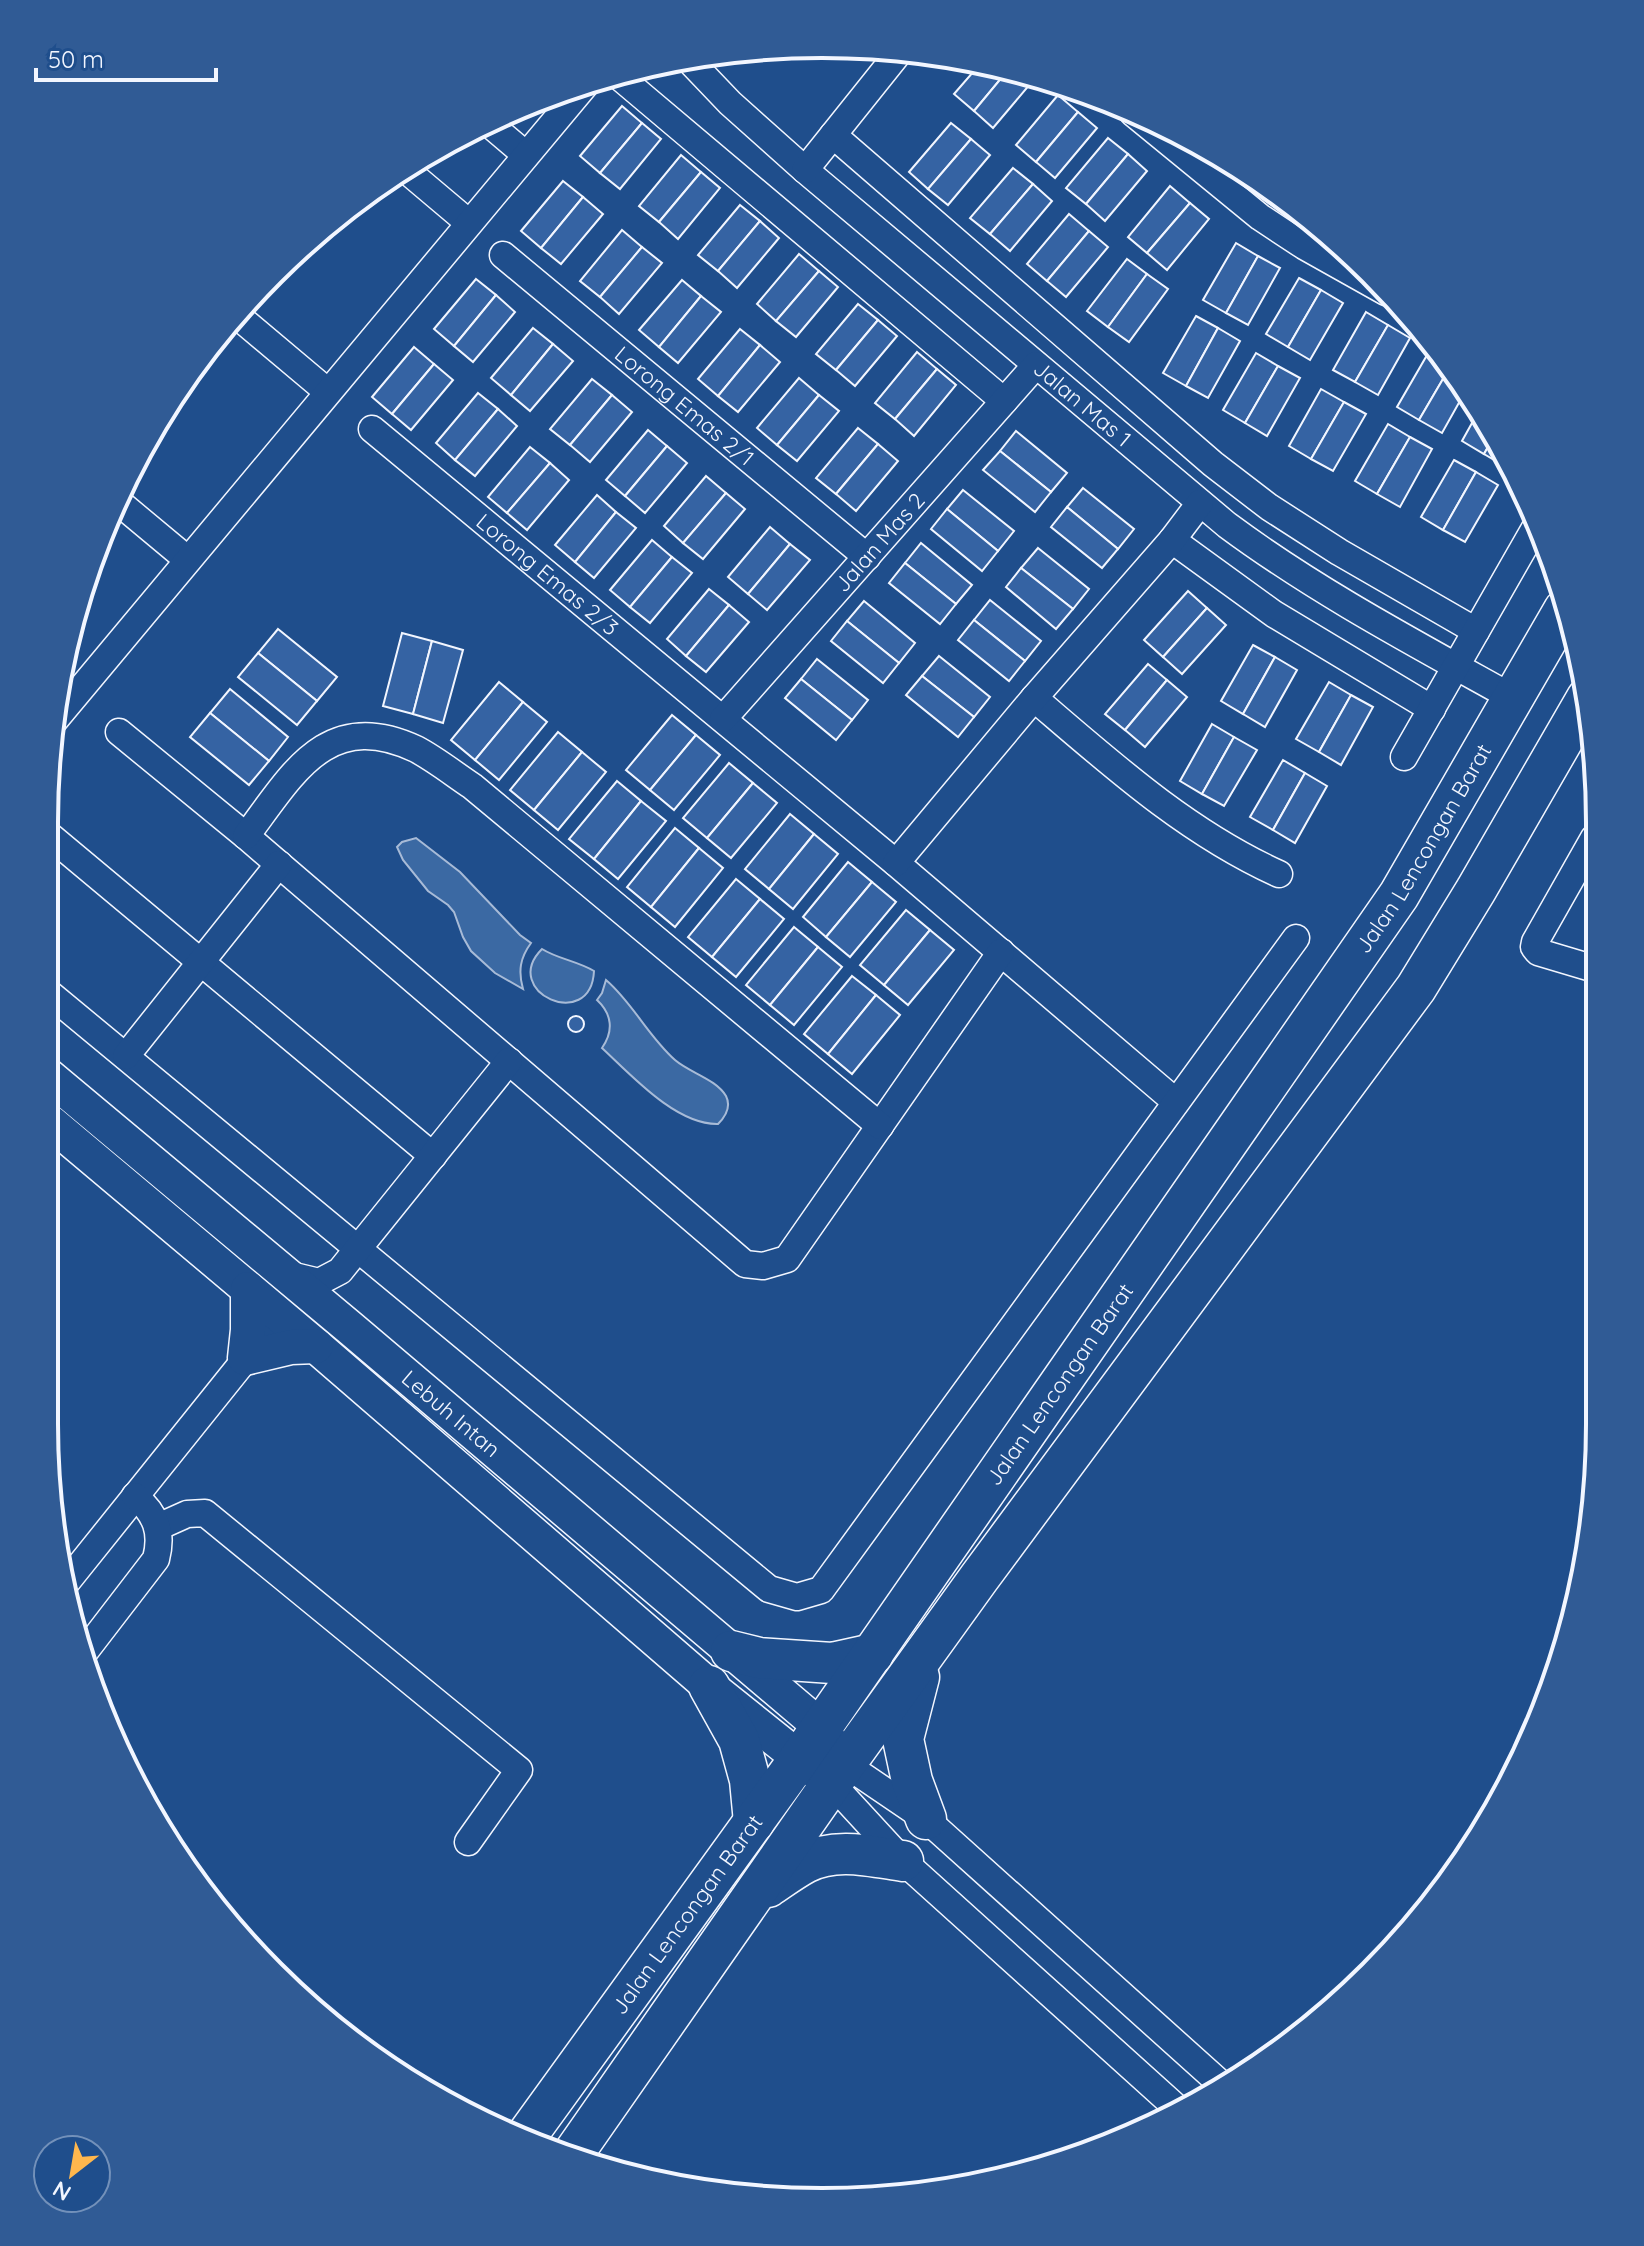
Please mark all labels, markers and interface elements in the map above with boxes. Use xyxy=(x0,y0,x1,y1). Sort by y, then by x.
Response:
scale bar xyxy=(36,32,216,82)
text: 50 m xyxy=(48,44,104,74)
street label: Lorong Emas 2/1 xyxy=(609,340,760,472)
street label: Jalan Mas 1 xyxy=(1028,354,1137,452)
street label: Jalan Mas 2 xyxy=(828,487,931,598)
street label: Lorong Emas 2/3 xyxy=(471,507,624,641)
street label: Jalan Lencongan Barat xyxy=(1349,739,1497,958)
street label: Jalan Lencongan Barat xyxy=(980,1278,1139,1491)
street label: Lebuh Intan xyxy=(396,1364,506,1463)
street label: Jalan Lencongan Barat xyxy=(605,1809,768,2020)
north arrow xyxy=(32,2134,112,2214)
text: N xyxy=(48,2175,76,2207)

